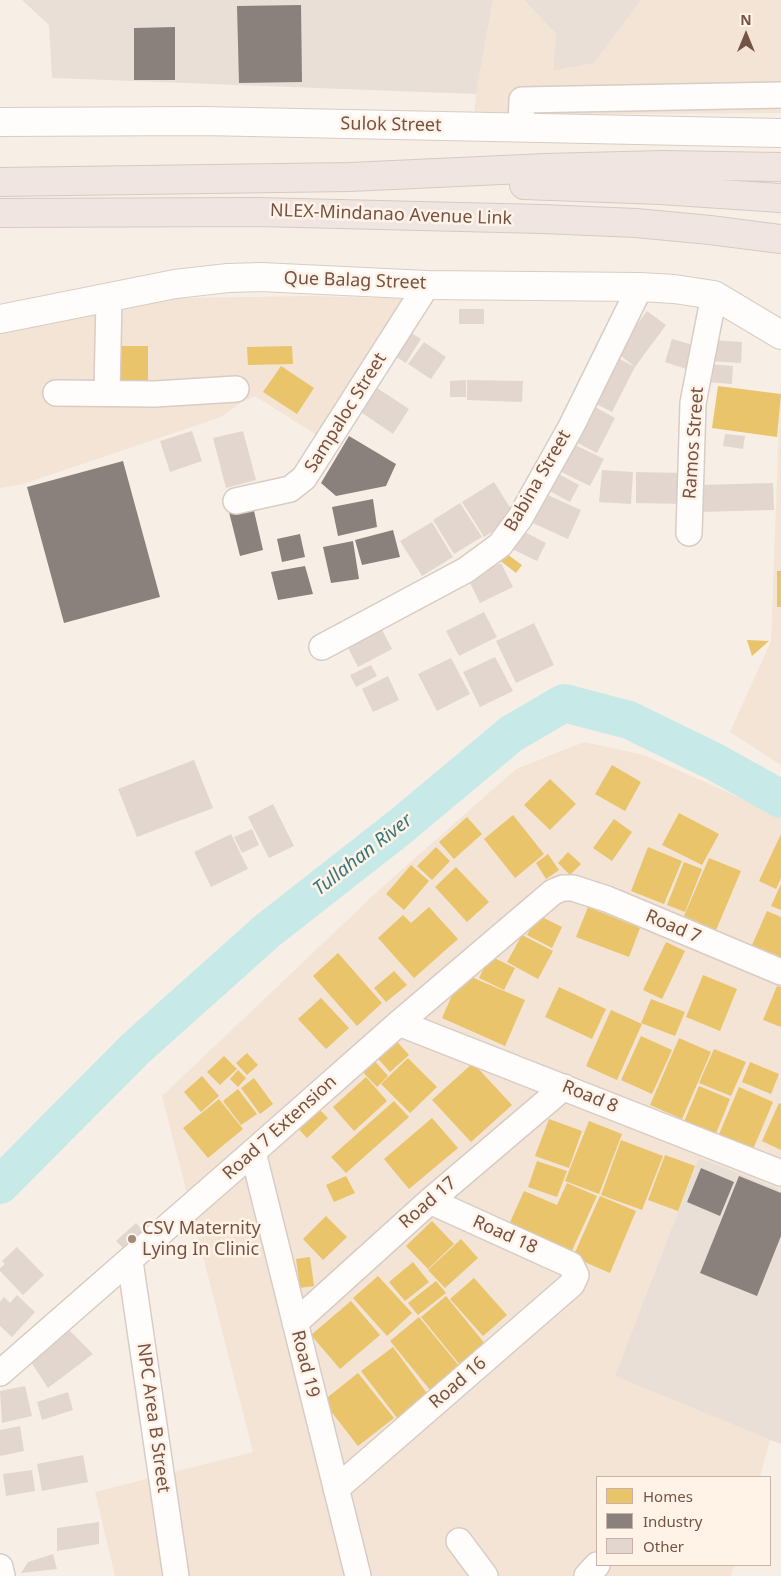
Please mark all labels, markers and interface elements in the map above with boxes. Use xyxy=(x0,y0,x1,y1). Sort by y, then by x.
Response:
north arrow xyxy=(721,10,771,60)
text: N xyxy=(740,10,752,29)
street label: Sulok Street xyxy=(340,113,442,137)
street label: NLEX-Mindanao Avenue Link xyxy=(270,200,512,230)
street label: Que Balag Street xyxy=(283,268,427,294)
street label: Sampaloc Street xyxy=(301,349,391,477)
street label: Ramos Street xyxy=(679,386,709,500)
street label: Babina Street xyxy=(500,426,576,536)
water label: Tullahan River xyxy=(309,809,417,901)
street label: Road 7 xyxy=(642,906,704,948)
street label: Road 7 Extension xyxy=(219,1071,341,1185)
street label: Road 8 xyxy=(559,1076,621,1118)
street label: Road 17 xyxy=(395,1172,461,1234)
street label: Road 18 xyxy=(469,1211,541,1259)
place label: CSV Maternity Lying In Clinic xyxy=(142,1218,261,1260)
marker: CSV Maternity Lying In Clinic xyxy=(126,1233,138,1245)
street label: Road 19 xyxy=(286,1328,324,1400)
street label: NPC Area B Street xyxy=(132,1342,174,1494)
street label: Road 16 xyxy=(425,1352,491,1414)
legend xyxy=(596,1476,771,1566)
text: Homes xyxy=(643,1486,693,1506)
text: Industry xyxy=(643,1511,702,1531)
text: Other xyxy=(643,1536,684,1556)

